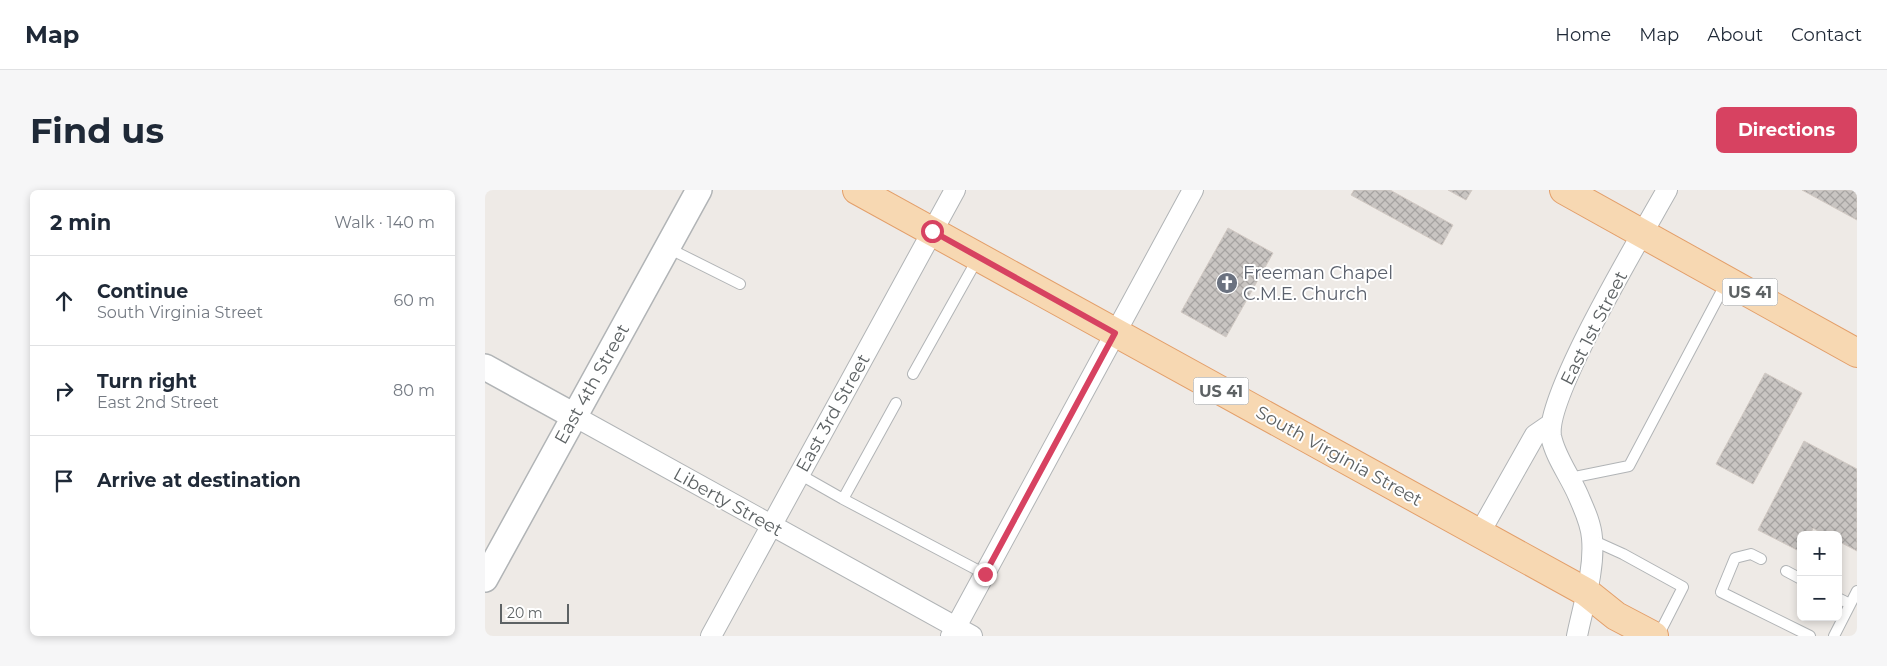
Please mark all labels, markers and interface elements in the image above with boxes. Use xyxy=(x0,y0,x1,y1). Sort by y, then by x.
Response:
text: Map xyxy=(25,20,79,49)
text: Home xyxy=(1555,24,1611,46)
text: Map xyxy=(1639,24,1679,46)
text: About xyxy=(1707,24,1763,46)
text: Contact xyxy=(1791,24,1862,46)
button: Directions xyxy=(1716,107,1857,153)
text: Find us xyxy=(30,109,164,152)
text: 2 min xyxy=(50,210,111,235)
text: Walk · 140 m xyxy=(334,213,435,232)
route start xyxy=(921,220,944,243)
place label: Freeman Chapel C.M.E. Church xyxy=(1243,262,1393,305)
street label: East 1st Street xyxy=(1556,267,1632,389)
church icon: Freeman Chapel C.M.E. Church xyxy=(1215,271,1239,295)
road number: US 41 xyxy=(1723,278,1777,305)
text: Continue xyxy=(97,280,188,303)
icon: ahead xyxy=(50,287,78,315)
text: 60 m xyxy=(393,291,435,310)
text: South Virginia Street xyxy=(97,303,263,322)
street label: East 4th Street xyxy=(550,320,634,448)
street label: East 3rd Street xyxy=(791,350,875,476)
text: Turn right xyxy=(97,370,197,393)
icon: right xyxy=(50,377,78,405)
road number: US 41 xyxy=(1193,378,1249,405)
text: 80 m xyxy=(393,381,435,400)
text: East 2nd Street xyxy=(97,393,219,412)
street label: South Virginia Street xyxy=(1252,401,1426,511)
street label: Liberty Street xyxy=(669,463,787,541)
icon: arrive xyxy=(50,467,78,495)
text: Arrive at destination xyxy=(97,469,301,492)
map controls xyxy=(1797,531,1842,621)
button: + xyxy=(1797,531,1842,576)
route end xyxy=(974,563,997,586)
button: − xyxy=(1797,576,1842,621)
scale bar xyxy=(500,601,569,624)
text: 20 m xyxy=(507,604,543,622)

